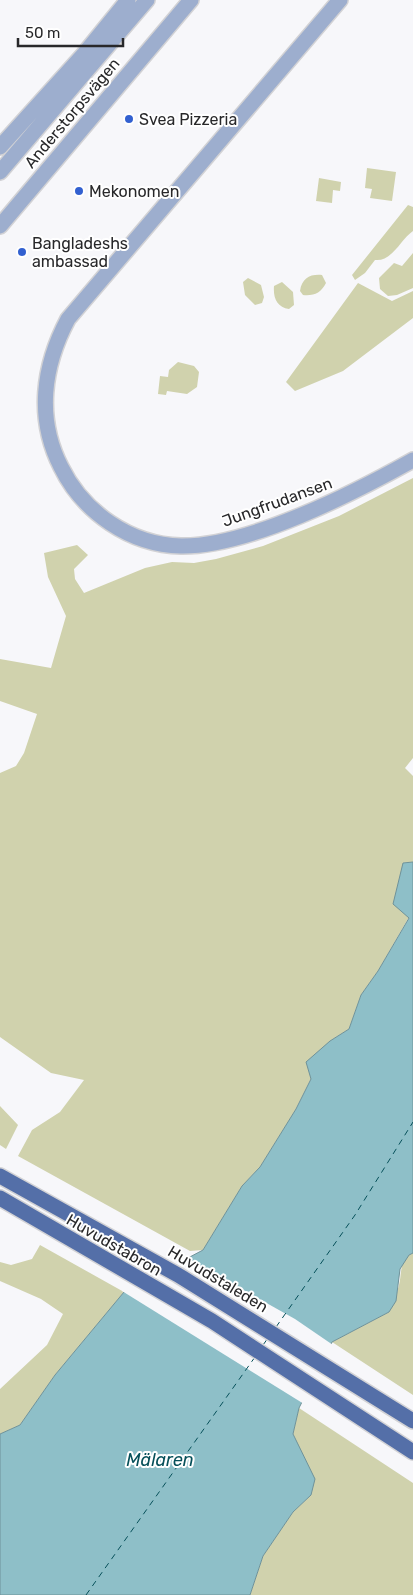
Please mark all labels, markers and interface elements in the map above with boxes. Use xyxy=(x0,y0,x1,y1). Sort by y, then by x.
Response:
scale bar xyxy=(18,15,122,47)
text: 50 m xyxy=(25,24,60,42)
street label: Anderstorpsvägen xyxy=(20,54,124,172)
place label: Svea Pizzeria xyxy=(139,110,237,129)
marker: Svea Pizzeria xyxy=(123,113,135,125)
place label: Mekonomen xyxy=(89,182,179,201)
marker: Mekonomen xyxy=(73,185,85,197)
place label: Bangladeshs ambassad xyxy=(32,234,128,271)
marker: Bangladeshs ambassad xyxy=(16,246,28,258)
street label: Jungfrudansen xyxy=(219,473,335,531)
street label: Huvudstabron xyxy=(63,1210,165,1280)
street label: Huvudstaleden xyxy=(165,1242,271,1316)
water label: Mälaren xyxy=(126,1449,194,1471)

